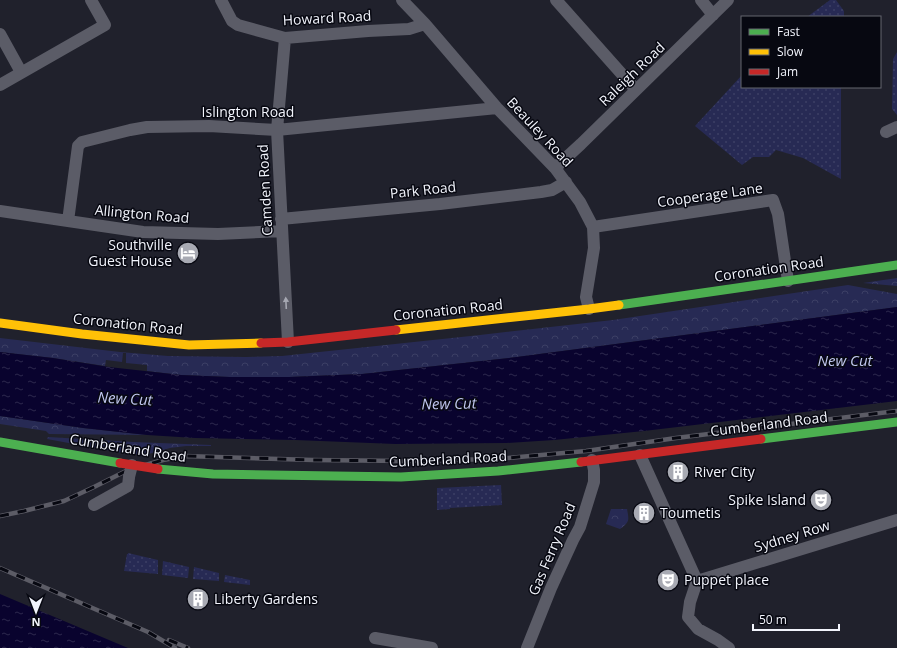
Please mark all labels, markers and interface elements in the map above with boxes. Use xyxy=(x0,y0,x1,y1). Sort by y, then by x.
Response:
street label: Howard Road xyxy=(282,6,372,29)
legend xyxy=(741,16,881,88)
text: Fast xyxy=(777,23,800,40)
street label: Raleigh Road xyxy=(595,37,669,110)
text: Slow xyxy=(777,43,804,60)
text: Jam xyxy=(776,63,798,80)
street label: Beauley Road xyxy=(503,93,578,171)
street label: Islington Road xyxy=(202,102,294,121)
street label: Camden Road xyxy=(253,144,276,236)
street label: Park Road xyxy=(389,177,457,202)
street label: Cooperage Lane xyxy=(656,178,764,211)
street label: Allington Road xyxy=(94,200,190,227)
place label: Southville Guest House xyxy=(88,235,172,270)
hotel icon: Southville Guest House xyxy=(175,240,201,266)
street label: Coronation Road xyxy=(713,251,825,286)
street label: Coronation Road xyxy=(392,294,504,325)
one-way arrow xyxy=(283,296,289,309)
street label: Coronation Road xyxy=(72,308,184,339)
water label: New Cut xyxy=(817,350,874,370)
water label: New Cut xyxy=(97,387,154,409)
water label: New Cut xyxy=(421,393,478,413)
street label: Cumberland Road xyxy=(709,407,829,440)
street label: Cumberland Road xyxy=(68,429,188,466)
street label: Cumberland Road xyxy=(389,446,507,471)
building icon: River City xyxy=(665,459,691,485)
place label: River City xyxy=(694,462,756,481)
theatre icon: Spike Island xyxy=(808,487,834,513)
place label: Spike Island xyxy=(728,490,806,509)
street label: Gas Ferry Road xyxy=(523,500,580,598)
building icon: Toumetis xyxy=(631,500,657,526)
place label: Toumetis xyxy=(660,503,721,522)
street label: Sydney Row xyxy=(752,515,832,556)
theatre icon: Puppet place xyxy=(655,567,681,593)
place label: Puppet place xyxy=(684,570,769,589)
building icon: Liberty Gardens xyxy=(185,586,211,612)
place label: Liberty Gardens xyxy=(214,589,318,608)
north arrow xyxy=(16,592,56,632)
scale bar xyxy=(753,606,839,632)
text: 50 m xyxy=(759,611,787,628)
text: N xyxy=(32,615,40,630)

